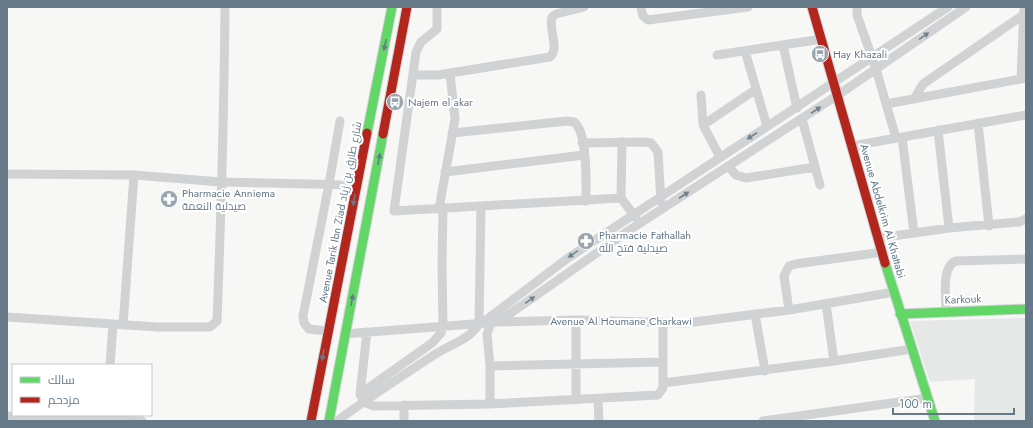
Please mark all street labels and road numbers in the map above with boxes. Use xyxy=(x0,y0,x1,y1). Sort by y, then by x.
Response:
street label: Avenue Tarik Ibn Ziad شارع طارق بن زياد xyxy=(315,120,365,304)
street label: Avenue Abdelkrim Al Khattabi xyxy=(856,142,910,280)
street label: Karkouk xyxy=(944,290,982,308)
street label: Avenue Al Houmane Charkawi xyxy=(550,313,692,329)

